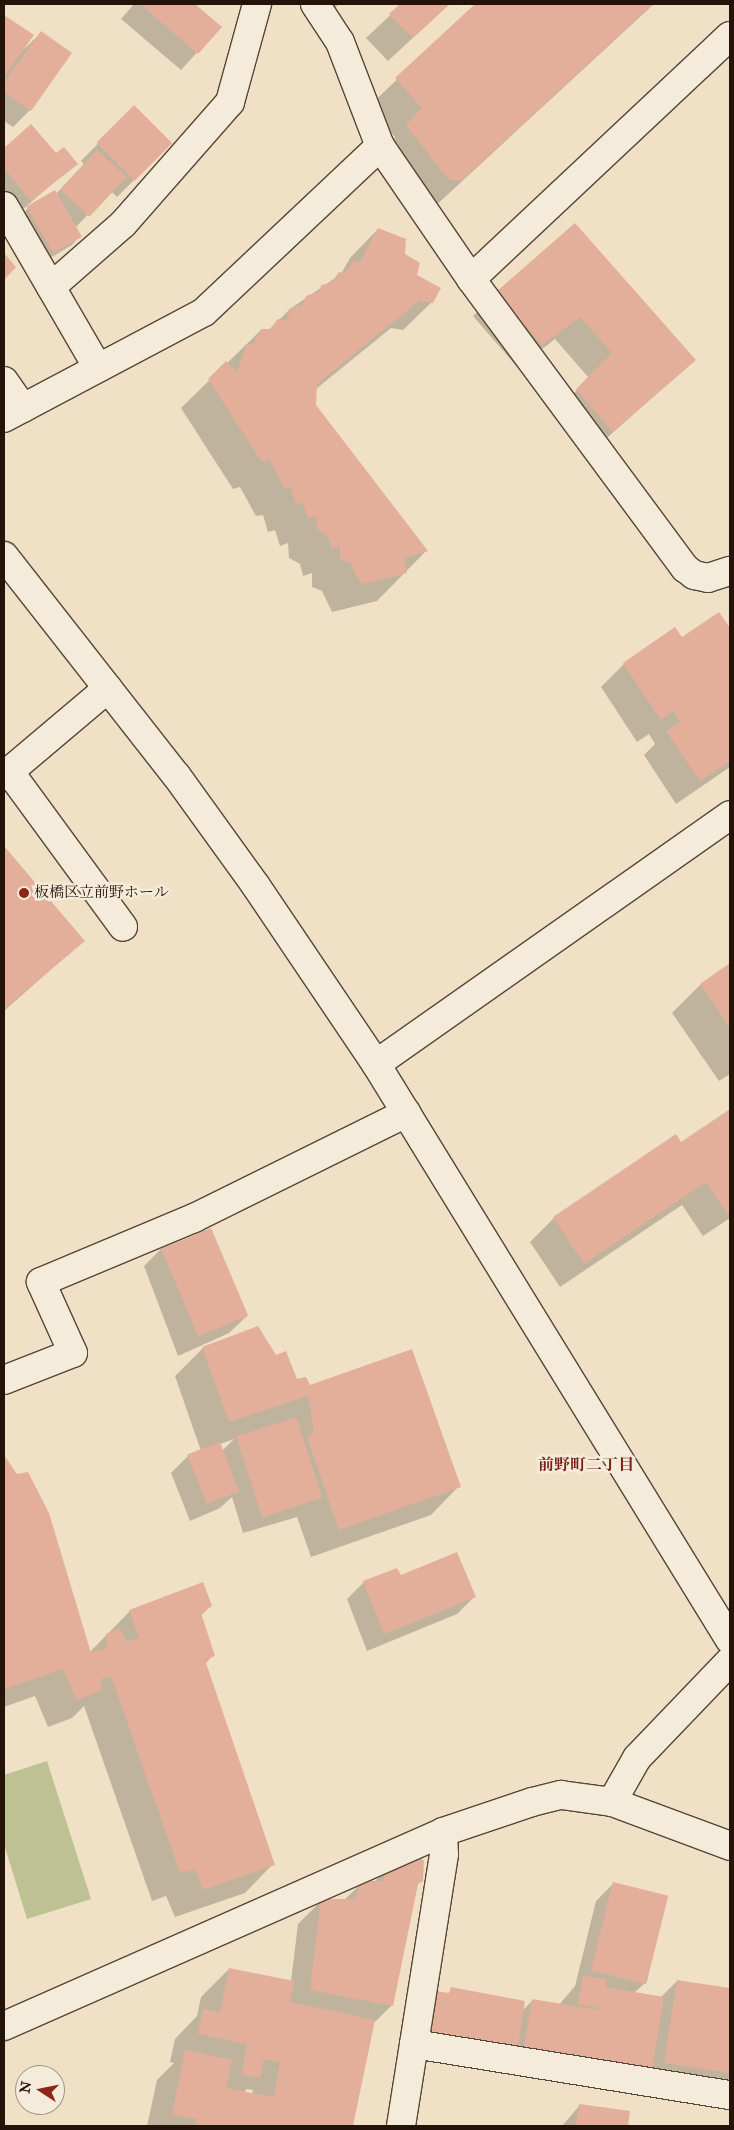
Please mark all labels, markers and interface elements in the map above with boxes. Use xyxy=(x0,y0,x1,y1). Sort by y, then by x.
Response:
place label: 板橋区立前野ホール xyxy=(34,884,169,902)
marker: 板橋区立前野ホール xyxy=(18,887,30,899)
district label: 前野町二丁目 xyxy=(538,1455,634,1475)
north arrow xyxy=(15,2065,65,2115)
text: N xyxy=(16,2080,35,2095)

